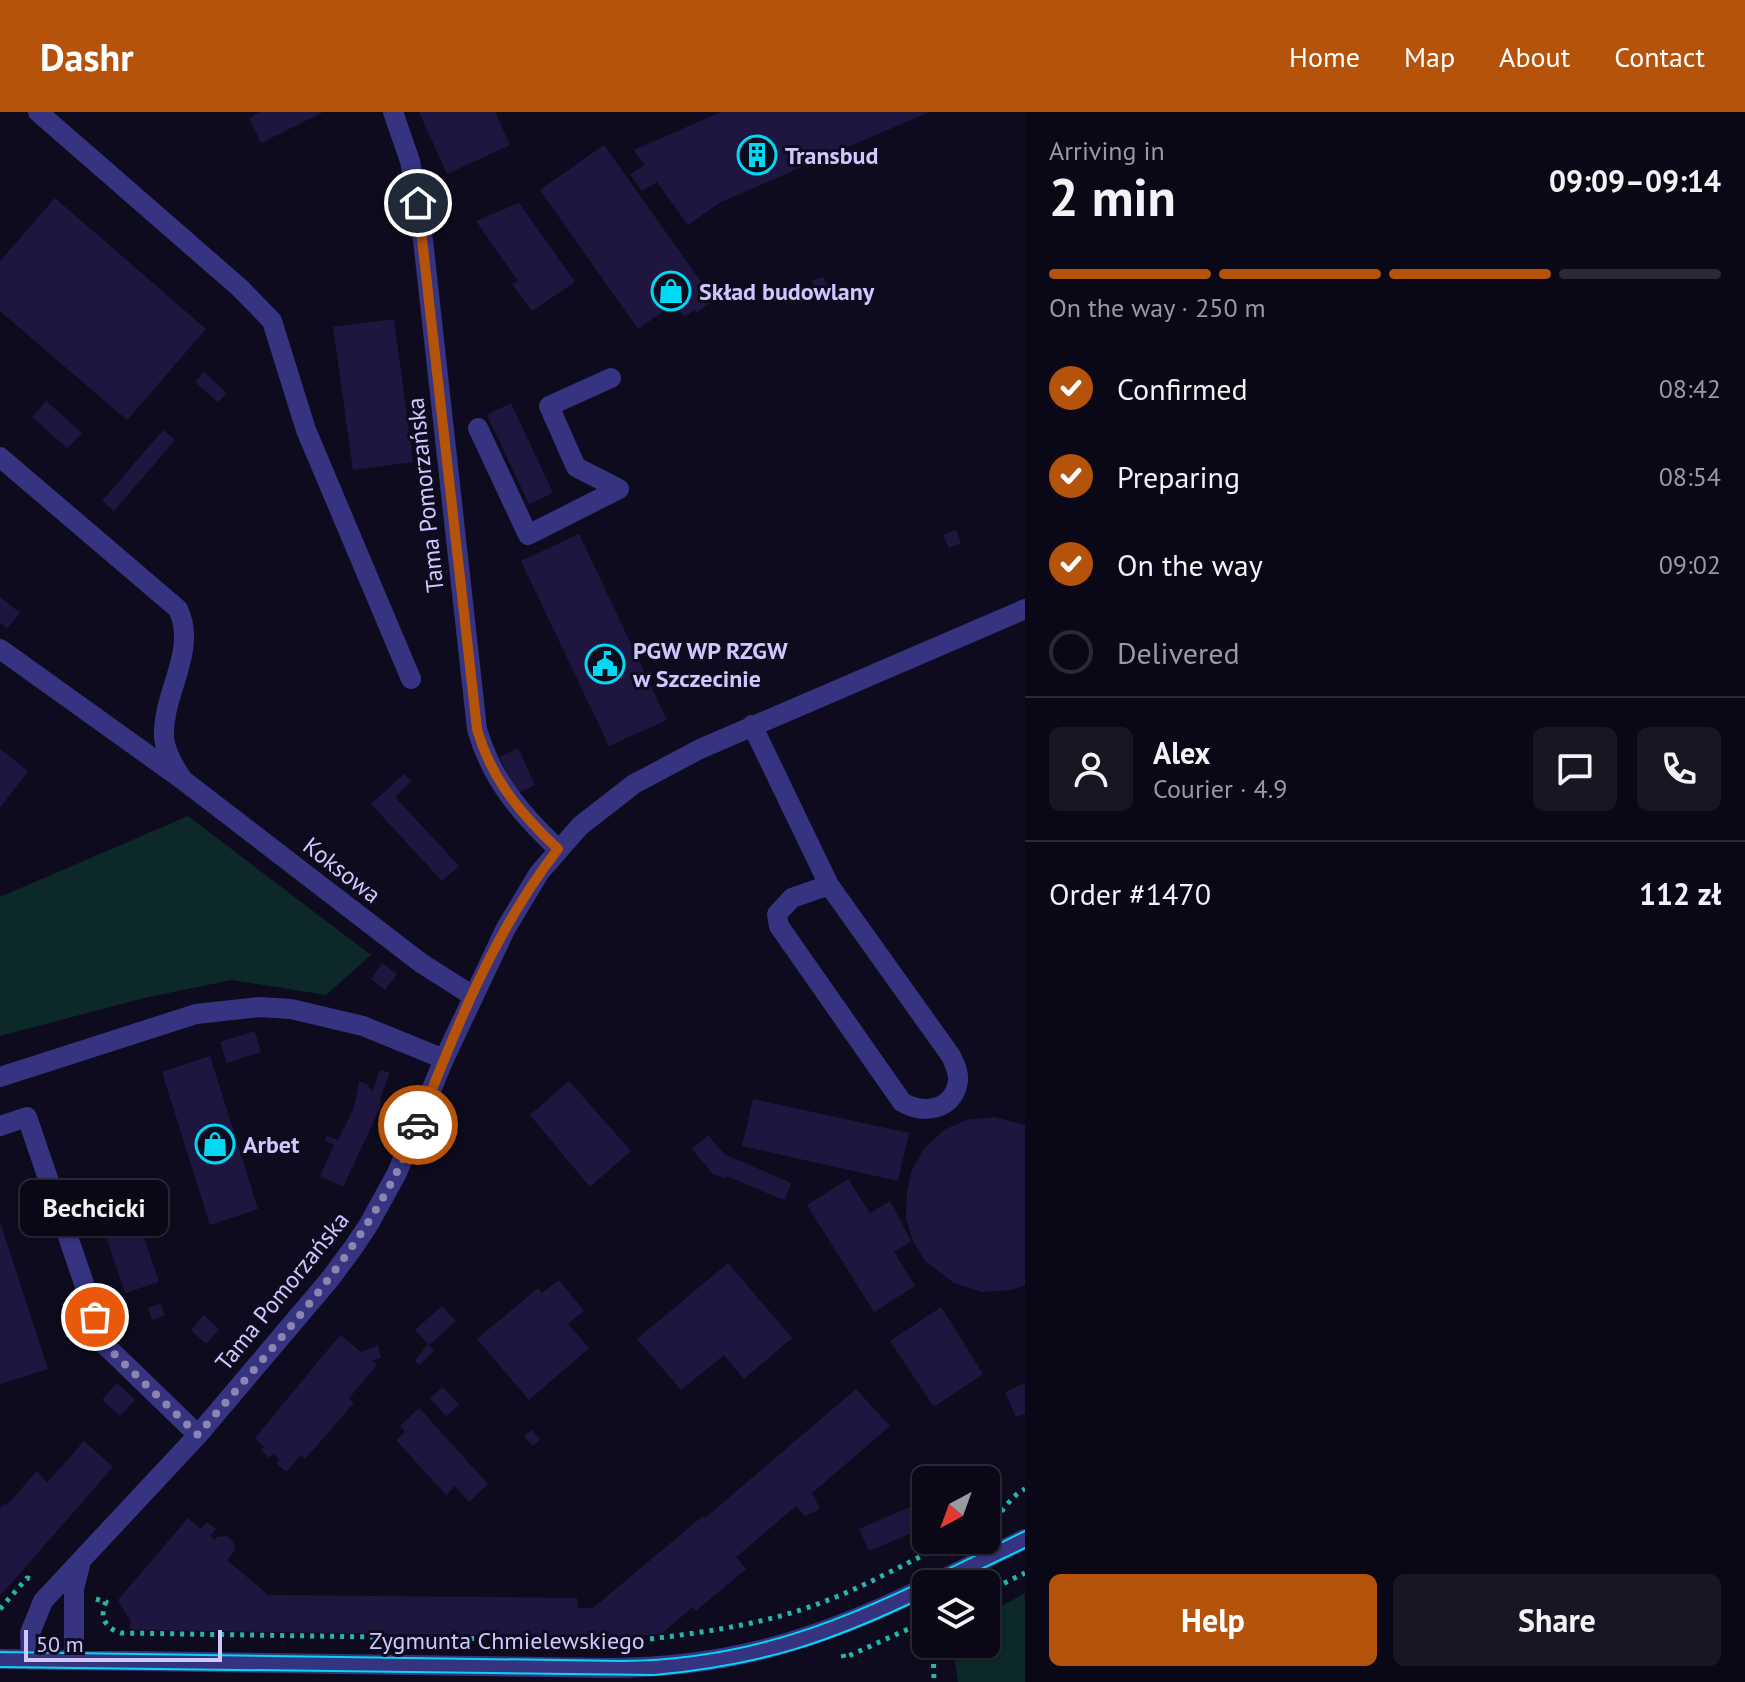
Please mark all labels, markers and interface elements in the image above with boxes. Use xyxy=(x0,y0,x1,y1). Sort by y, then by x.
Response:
text: Dashr xyxy=(40,32,134,81)
text: Home xyxy=(1289,38,1360,75)
text: Map xyxy=(1404,38,1455,75)
text: About xyxy=(1499,38,1570,75)
text: Contact xyxy=(1614,38,1705,75)
building icon: Transbud xyxy=(736,134,778,176)
text: Arriving in xyxy=(1049,134,1165,167)
place label: Transbud xyxy=(785,140,878,171)
text: 09:09–09:14 xyxy=(1549,161,1721,200)
text: 2 min xyxy=(1049,163,1176,230)
pin xyxy=(384,169,452,237)
icon: home xyxy=(396,181,440,225)
shop icon: Skład budowlany xyxy=(650,270,692,312)
place label: Skład budowlany xyxy=(699,276,875,307)
text: On the way · 250 m xyxy=(1049,291,1266,324)
icon: check xyxy=(1049,366,1093,410)
text: Confirmed xyxy=(1117,369,1248,408)
text: 08:42 xyxy=(1659,372,1721,405)
street label: Tama Pomorzańska xyxy=(399,396,451,594)
icon: check xyxy=(1049,454,1093,498)
text: Preparing xyxy=(1117,457,1240,496)
text: 08:54 xyxy=(1659,460,1721,493)
icon: check xyxy=(1049,542,1093,586)
text: On the way xyxy=(1117,545,1263,584)
text: 09:02 xyxy=(1659,548,1721,581)
text: Delivered xyxy=(1117,633,1240,672)
place label: PGW WP RZGW w Szczecinie xyxy=(632,635,788,694)
public building icon: PGW WP RZGW w Szczecinie xyxy=(584,643,626,685)
button: person xyxy=(1049,727,1133,811)
button: chat xyxy=(1533,727,1617,811)
button: phone xyxy=(1637,727,1721,811)
text: Alex xyxy=(1153,733,1210,772)
text: Courier · 4.9 xyxy=(1153,772,1287,805)
street label: Koksowa xyxy=(297,830,387,910)
text: Order #1470 xyxy=(1049,874,1211,913)
text: 112 zł xyxy=(1639,874,1721,913)
courier xyxy=(378,1085,458,1165)
icon: car xyxy=(396,1103,440,1147)
shop icon: Arbet xyxy=(194,1123,236,1165)
place label: Arbet xyxy=(243,1129,300,1160)
callout: Bechcicki xyxy=(21,1181,169,1237)
text: Bechcicki xyxy=(42,1191,146,1224)
street label: Tama Pomorzańska xyxy=(208,1205,356,1377)
pin xyxy=(61,1283,129,1351)
icon: bag xyxy=(73,1295,117,1339)
north arrow xyxy=(912,1466,1000,1554)
map controls xyxy=(912,1466,1000,1658)
button: layers xyxy=(912,1570,1000,1658)
button: Help xyxy=(1049,1574,1377,1666)
button: Share xyxy=(1393,1574,1721,1666)
street label: Zygmunta Chmielewskiego xyxy=(369,1625,645,1656)
scale bar xyxy=(24,1626,222,1662)
text: 50 m xyxy=(36,1630,84,1658)

